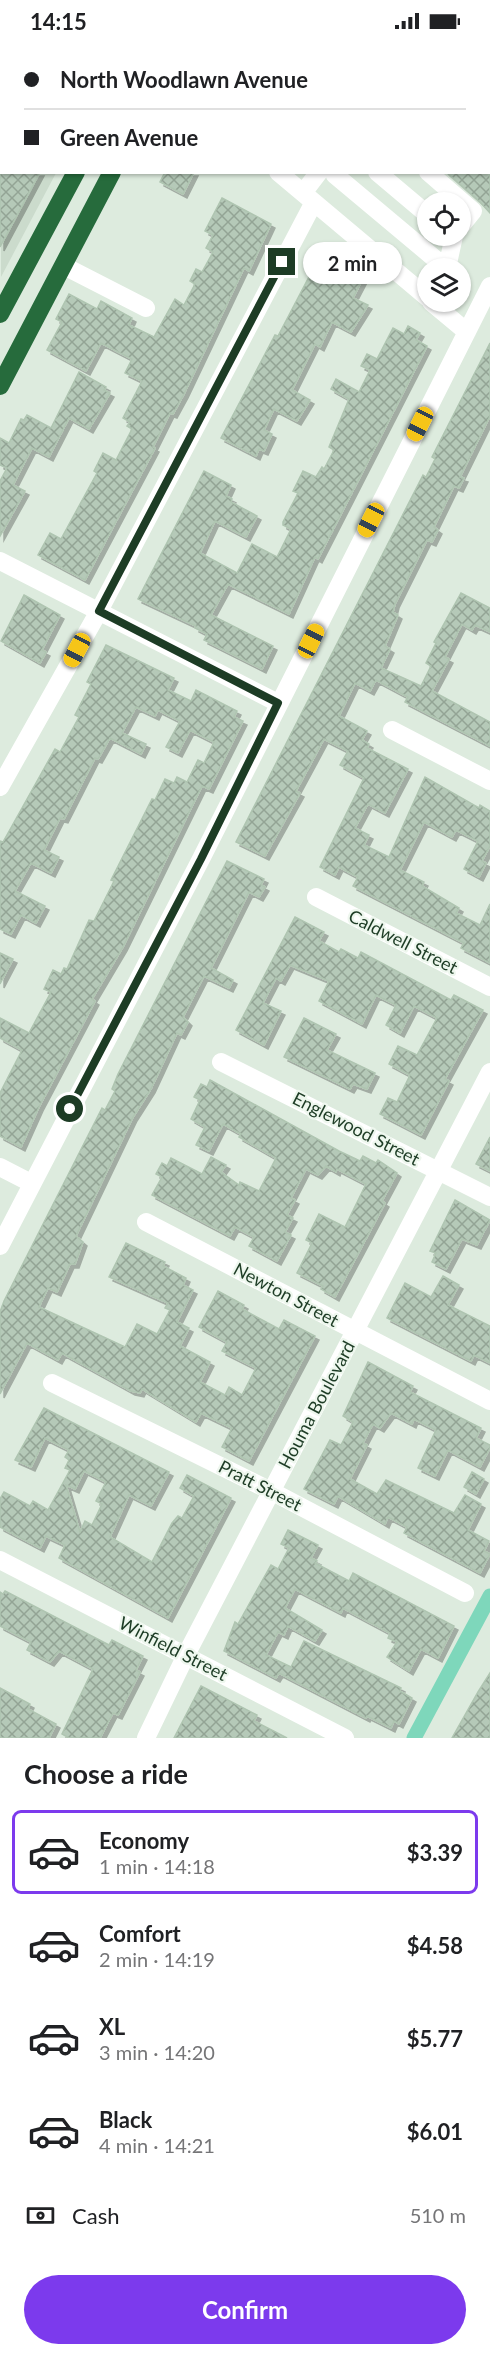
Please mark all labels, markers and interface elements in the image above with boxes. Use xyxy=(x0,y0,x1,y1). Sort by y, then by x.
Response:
text: 14:15 xyxy=(30,8,87,35)
text: North Woodlawn Avenue xyxy=(60,66,308,93)
text: Green Avenue xyxy=(60,124,198,151)
map controls xyxy=(417,192,471,312)
button: locate xyxy=(417,192,471,246)
callout: 2 min xyxy=(303,241,402,283)
route end xyxy=(268,248,295,275)
text: 2 min xyxy=(328,251,377,275)
button: layers xyxy=(417,258,471,312)
car xyxy=(404,404,436,444)
car xyxy=(355,500,387,540)
car xyxy=(295,621,327,661)
car xyxy=(61,630,93,670)
street label: Caldwell Street xyxy=(345,904,462,978)
street label: Englewood Street xyxy=(289,1087,424,1170)
route start xyxy=(56,1095,83,1122)
street label: Newton Street xyxy=(230,1257,343,1331)
street label: Houma Boulevard xyxy=(273,1337,359,1472)
street label: Pratt Street xyxy=(215,1455,306,1516)
street label: Winfield Street xyxy=(115,1611,232,1685)
text: Choose a ride xyxy=(24,1757,188,1790)
icon: car xyxy=(27,1825,81,1879)
text: Economy xyxy=(99,1827,189,1854)
text: $3.39 xyxy=(407,1839,463,1866)
text: 1 min · 14:18 xyxy=(99,1854,215,1878)
icon: car xyxy=(27,1918,81,1972)
text: Comfort xyxy=(99,1920,181,1947)
text: $4.58 xyxy=(407,1932,463,1959)
text: 2 min · 14:19 xyxy=(99,1947,215,1971)
icon: car xyxy=(27,2011,81,2065)
text: XL xyxy=(99,2013,125,2040)
text: $5.77 xyxy=(407,2025,463,2052)
text: 3 min · 14:20 xyxy=(99,2040,215,2064)
icon: car xyxy=(27,2104,81,2158)
text: Black xyxy=(99,2106,152,2133)
text: $6.01 xyxy=(407,2118,463,2145)
text: 4 min · 14:21 xyxy=(99,2133,215,2157)
icon: cash xyxy=(24,2199,57,2232)
text: Cash xyxy=(72,2202,119,2229)
text: 510 m xyxy=(410,2203,466,2227)
button: Confirm xyxy=(24,2275,466,2344)

